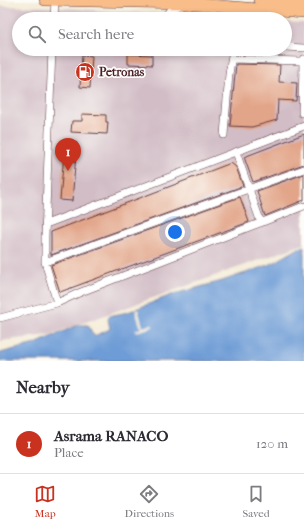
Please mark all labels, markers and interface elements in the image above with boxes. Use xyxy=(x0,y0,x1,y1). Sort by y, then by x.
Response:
search box xyxy=(12,12,292,56)
icon: search xyxy=(26,23,48,45)
text: Search here xyxy=(58,25,134,43)
fuel station icon: Petronas xyxy=(74,61,96,83)
place label: Petronas xyxy=(99,65,145,79)
pin: 1 xyxy=(55,138,81,171)
your location xyxy=(165,222,185,242)
text: Nearby xyxy=(16,377,70,397)
text: Asrama RANACO xyxy=(54,427,168,445)
text: 1 xyxy=(27,436,31,451)
text: 120 m xyxy=(256,436,288,451)
text: Place xyxy=(54,445,84,460)
tab: Map xyxy=(34,483,56,520)
tab: Directions xyxy=(125,483,174,520)
tab: Saved xyxy=(242,483,270,520)

